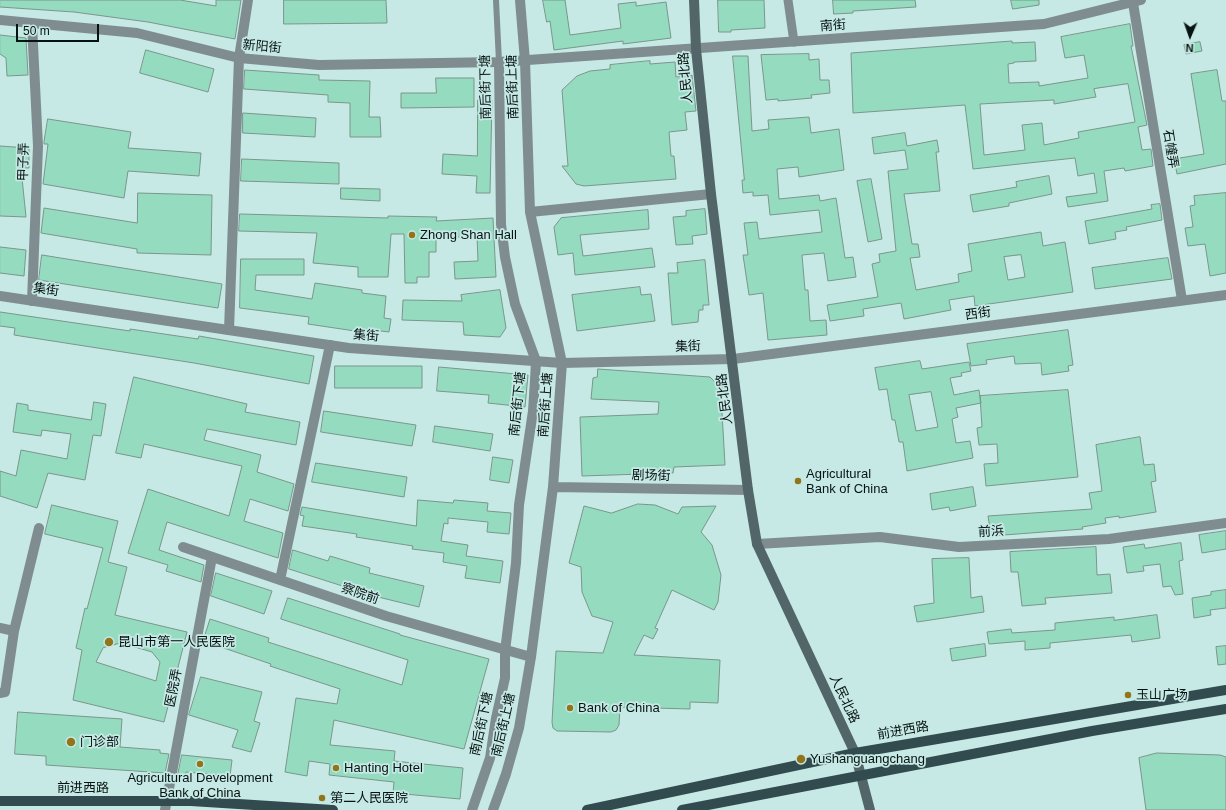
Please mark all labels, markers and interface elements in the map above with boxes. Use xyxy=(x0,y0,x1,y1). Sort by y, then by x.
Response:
scale bar xyxy=(18,16,101,42)
north arrow xyxy=(1170,16,1210,56)
street label: 南街 xyxy=(819,17,847,35)
text: 50 m xyxy=(23,24,50,38)
street label: 新阳街 xyxy=(242,38,282,56)
text: N xyxy=(1185,42,1194,54)
street label: 人民北路 xyxy=(676,51,696,105)
street label: 南后街下塘 xyxy=(478,54,494,120)
street label: 南后街上塘 xyxy=(504,54,522,120)
street label: 石幢弄 xyxy=(1159,129,1181,169)
street label: 甲子弄 xyxy=(16,142,32,182)
place label: Zhong Shan Hall xyxy=(420,227,517,243)
marker: Zhong Shan Hall xyxy=(407,230,417,240)
street label: 集街 xyxy=(32,280,60,300)
street label: 西街 xyxy=(964,305,992,323)
street label: 集街 xyxy=(352,327,380,345)
street label: 集街 xyxy=(675,339,701,355)
street label: 南后街下塘 xyxy=(507,371,529,437)
street label: 南后街上塘 xyxy=(536,372,556,438)
street label: 人民北路 xyxy=(714,372,736,426)
place label: Agricultural Bank of China xyxy=(806,466,888,497)
street label: 剧场街 xyxy=(631,468,671,484)
marker: Agricultural Bank of China xyxy=(793,476,803,486)
street label: 前浜 xyxy=(978,524,1004,540)
street label: 察院前 xyxy=(339,580,381,608)
place label: 昆山市第一人民医院 xyxy=(118,634,235,650)
marker: 昆山市第一人民医院 xyxy=(103,636,115,648)
street label: 医院弄 xyxy=(163,667,185,709)
street label: 人民北路 xyxy=(826,672,862,726)
place label: 玉山广场 xyxy=(1136,687,1188,703)
marker: 玉山广场 xyxy=(1123,690,1133,700)
street label: 南后街下塘 xyxy=(468,691,496,757)
street label: 南后街上塘 xyxy=(489,692,519,758)
place label: Bank of China xyxy=(578,700,660,716)
marker: Bank of China xyxy=(565,703,575,713)
street label: 前进西路 xyxy=(876,719,930,743)
place label: 门诊部 xyxy=(80,734,119,750)
marker: 门诊部 xyxy=(65,736,77,748)
place label: Yushanguangchang xyxy=(810,751,925,767)
marker: Yushanguangchang xyxy=(795,753,807,765)
marker: Agricultural Development Bank of China xyxy=(195,759,205,769)
place label: Hanting Hotel xyxy=(344,760,423,776)
marker: Hanting Hotel xyxy=(331,763,341,773)
place label: Agricultural Development Bank of China xyxy=(127,770,273,801)
street label: 前进西路 xyxy=(57,780,109,796)
place label: 第二人民医院 xyxy=(330,790,408,806)
marker: 第二人民医院 xyxy=(317,793,327,803)

